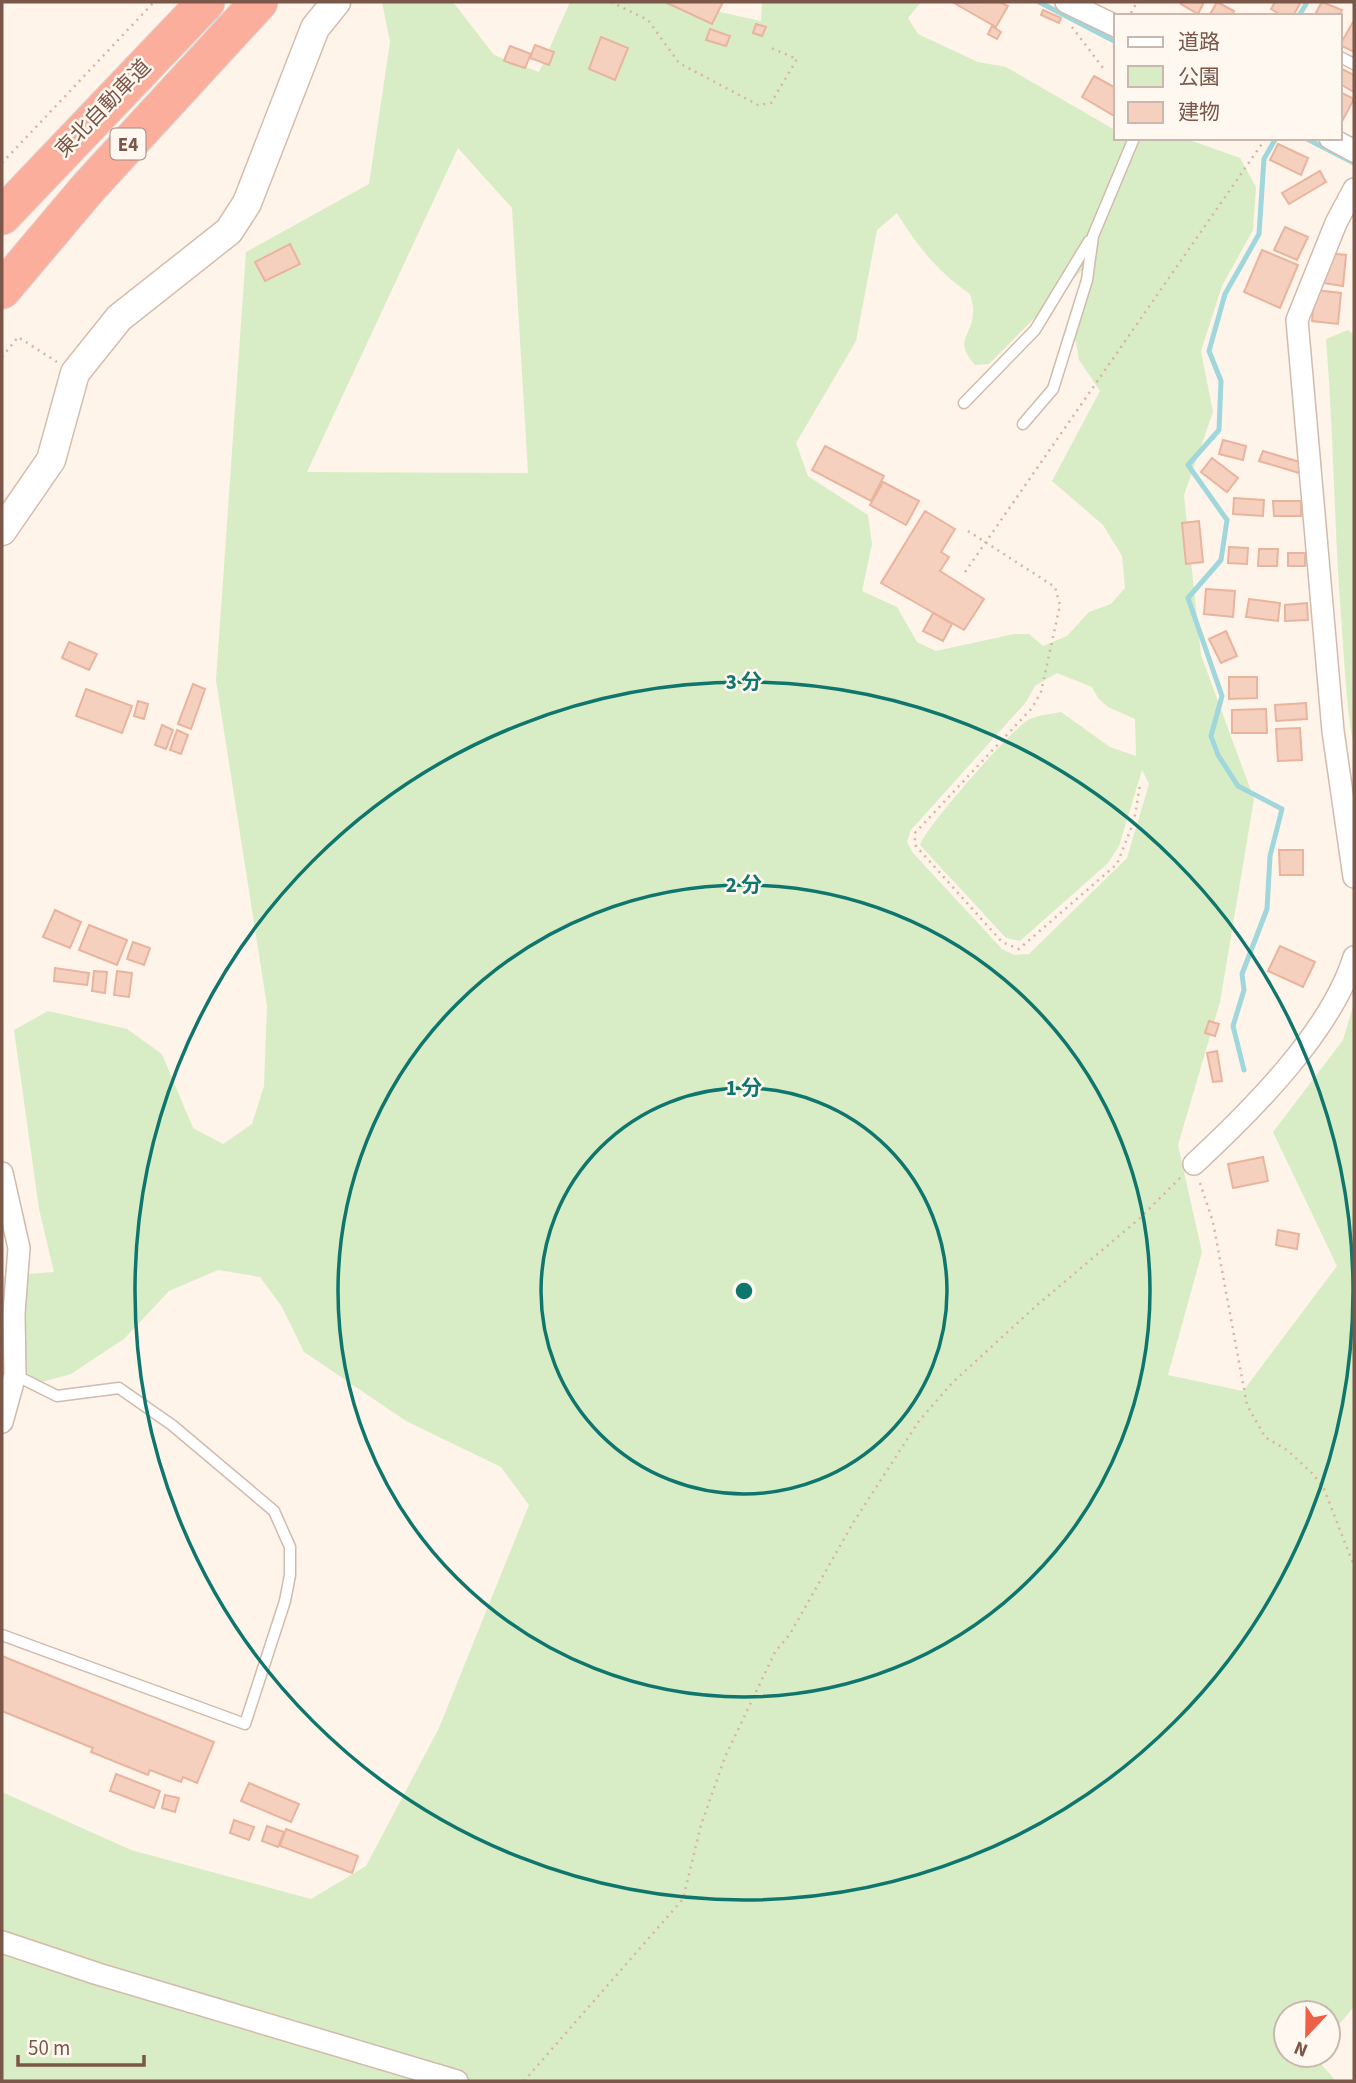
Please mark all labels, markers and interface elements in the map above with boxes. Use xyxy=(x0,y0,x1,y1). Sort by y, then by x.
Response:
legend xyxy=(1114,14,1342,140)
text: 道路 xyxy=(1178,27,1220,57)
street label: 東北自動車道 xyxy=(48,52,158,164)
text: 公園 xyxy=(1178,62,1220,92)
text: 建物 xyxy=(1178,97,1220,127)
road number: E4 xyxy=(110,128,146,160)
text: 3 分 xyxy=(726,667,762,697)
text: 2 分 xyxy=(726,870,762,900)
text: 1 分 xyxy=(726,1073,762,1103)
centre of rings xyxy=(732,1279,756,1303)
north arrow xyxy=(1272,1999,1342,2069)
scale bar xyxy=(18,2024,144,2068)
text: 50 m xyxy=(28,2033,70,2063)
text: N xyxy=(1290,2033,1312,2063)

